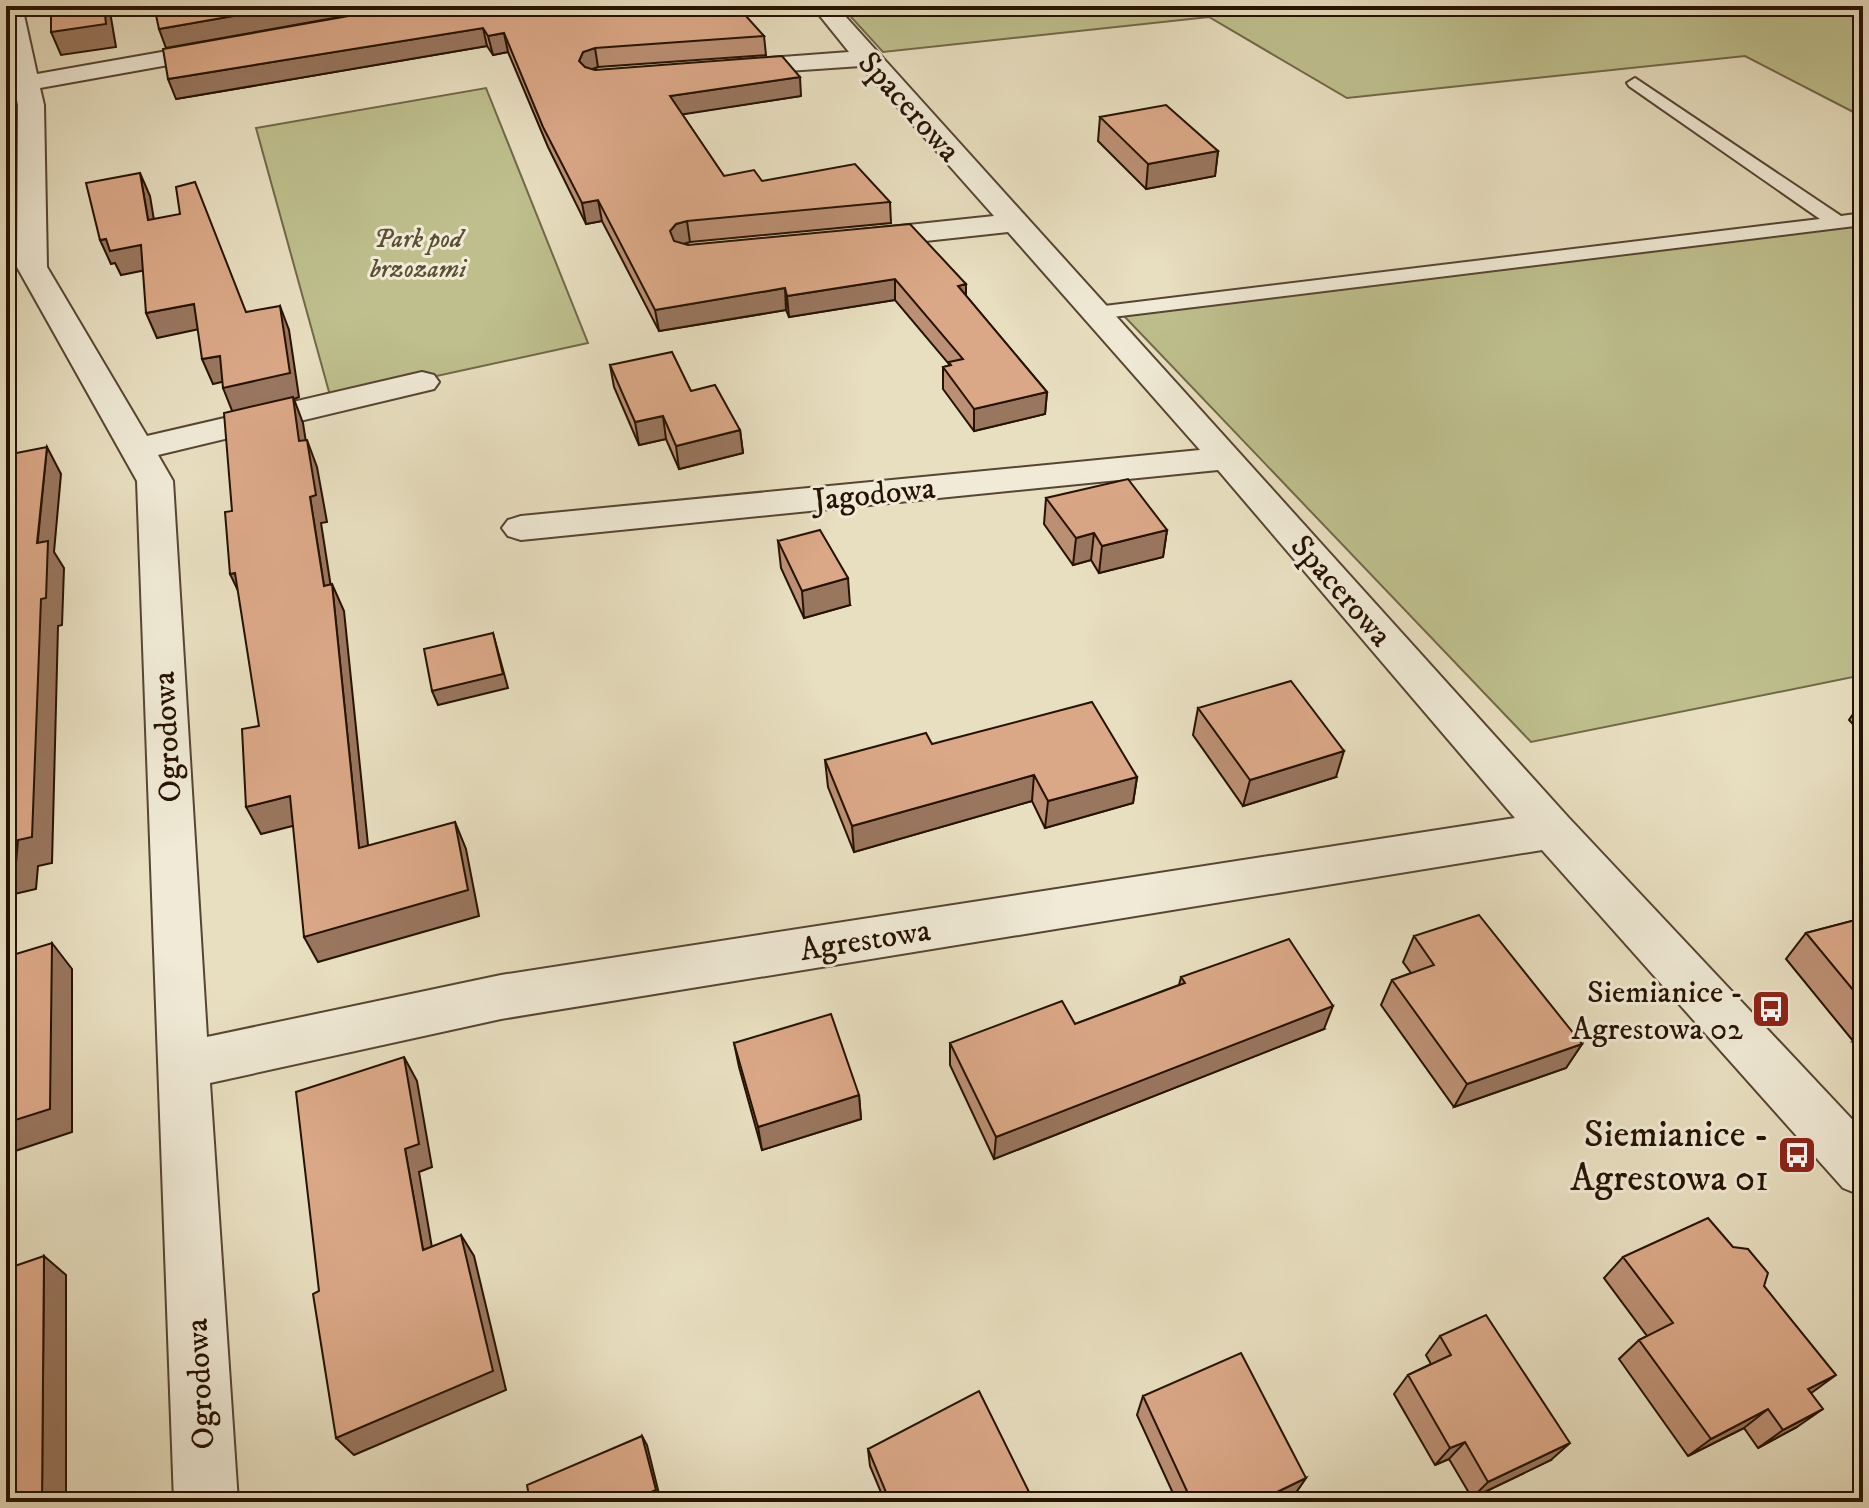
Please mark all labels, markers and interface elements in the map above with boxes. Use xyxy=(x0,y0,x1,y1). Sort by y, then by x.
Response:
street label: Spacerowa xyxy=(849,44,969,171)
park label: Park pod brzozami xyxy=(370,223,468,286)
street label: Jagodowa xyxy=(808,469,938,522)
street label: Spacerowa xyxy=(1281,527,1400,656)
street label: Ogrodowa xyxy=(145,670,191,803)
street label: Agrestowa xyxy=(797,911,934,971)
place label: Siemianice - Agrestowa 02 xyxy=(1572,973,1743,1050)
bus stop icon: Siemianice - Agrestowa 02 xyxy=(1750,988,1792,1030)
place label: Siemianice - Agrestowa 01 xyxy=(1570,1111,1769,1203)
bus stop icon: Siemianice - Agrestowa 01 xyxy=(1776,1134,1818,1176)
street label: Ogrodowa xyxy=(178,1317,224,1450)

